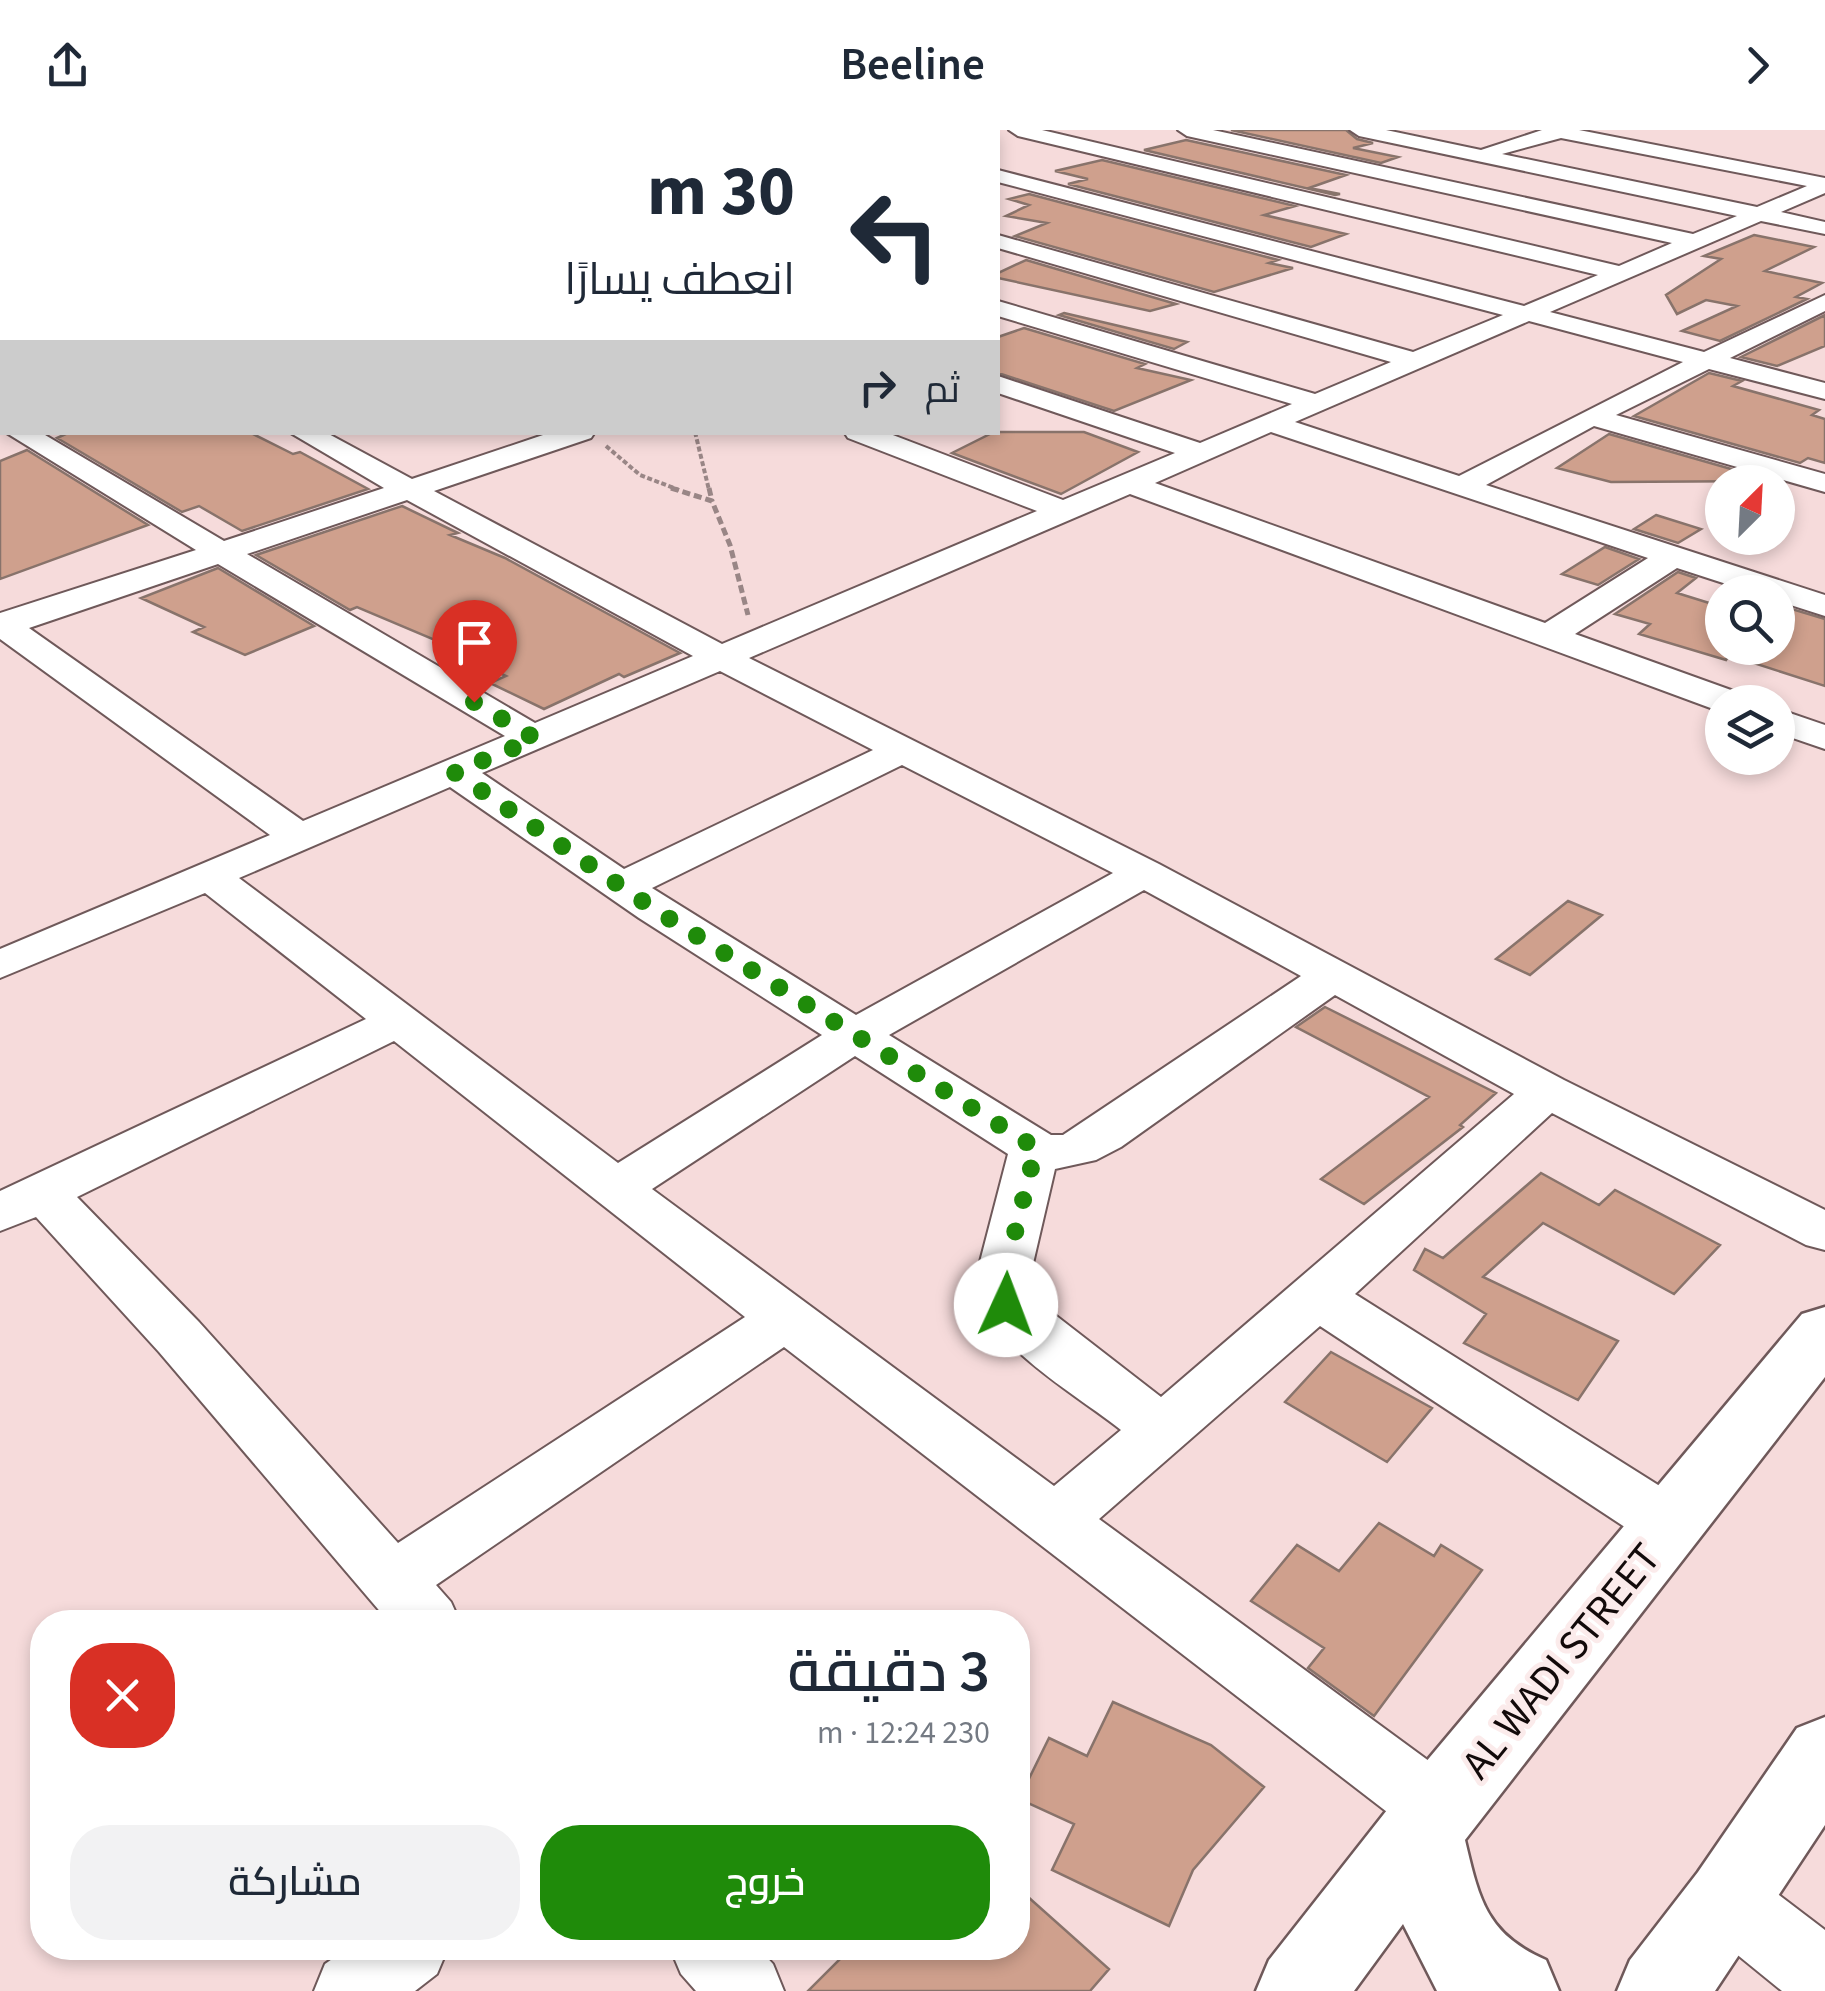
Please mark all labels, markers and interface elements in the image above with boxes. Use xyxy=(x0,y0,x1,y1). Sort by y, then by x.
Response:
text: Beeline xyxy=(840,33,985,97)
icon: share xyxy=(40,38,95,93)
icon: forward xyxy=(1730,38,1785,93)
text: 30 m xyxy=(647,142,795,242)
icon: left xyxy=(830,170,960,300)
text: انعطف يسارًا xyxy=(564,248,795,312)
icon: right xyxy=(850,360,905,415)
text: ثم xyxy=(925,363,960,417)
north arrow xyxy=(1705,465,1795,555)
map controls xyxy=(1705,465,1795,775)
button: search xyxy=(1705,575,1795,665)
pin xyxy=(432,600,517,703)
icon: arrive xyxy=(447,615,502,670)
button: layers xyxy=(1705,685,1795,775)
position arrow xyxy=(954,1253,1058,1357)
street label: AL WADI STREET xyxy=(1448,1531,1675,1792)
text: 3 دقيقة xyxy=(787,1630,990,1715)
button: close xyxy=(70,1643,175,1748)
text: 230 m · 12:24 xyxy=(817,1710,990,1756)
button: مشاركة xyxy=(70,1825,520,1940)
button: خروج xyxy=(540,1825,990,1940)

